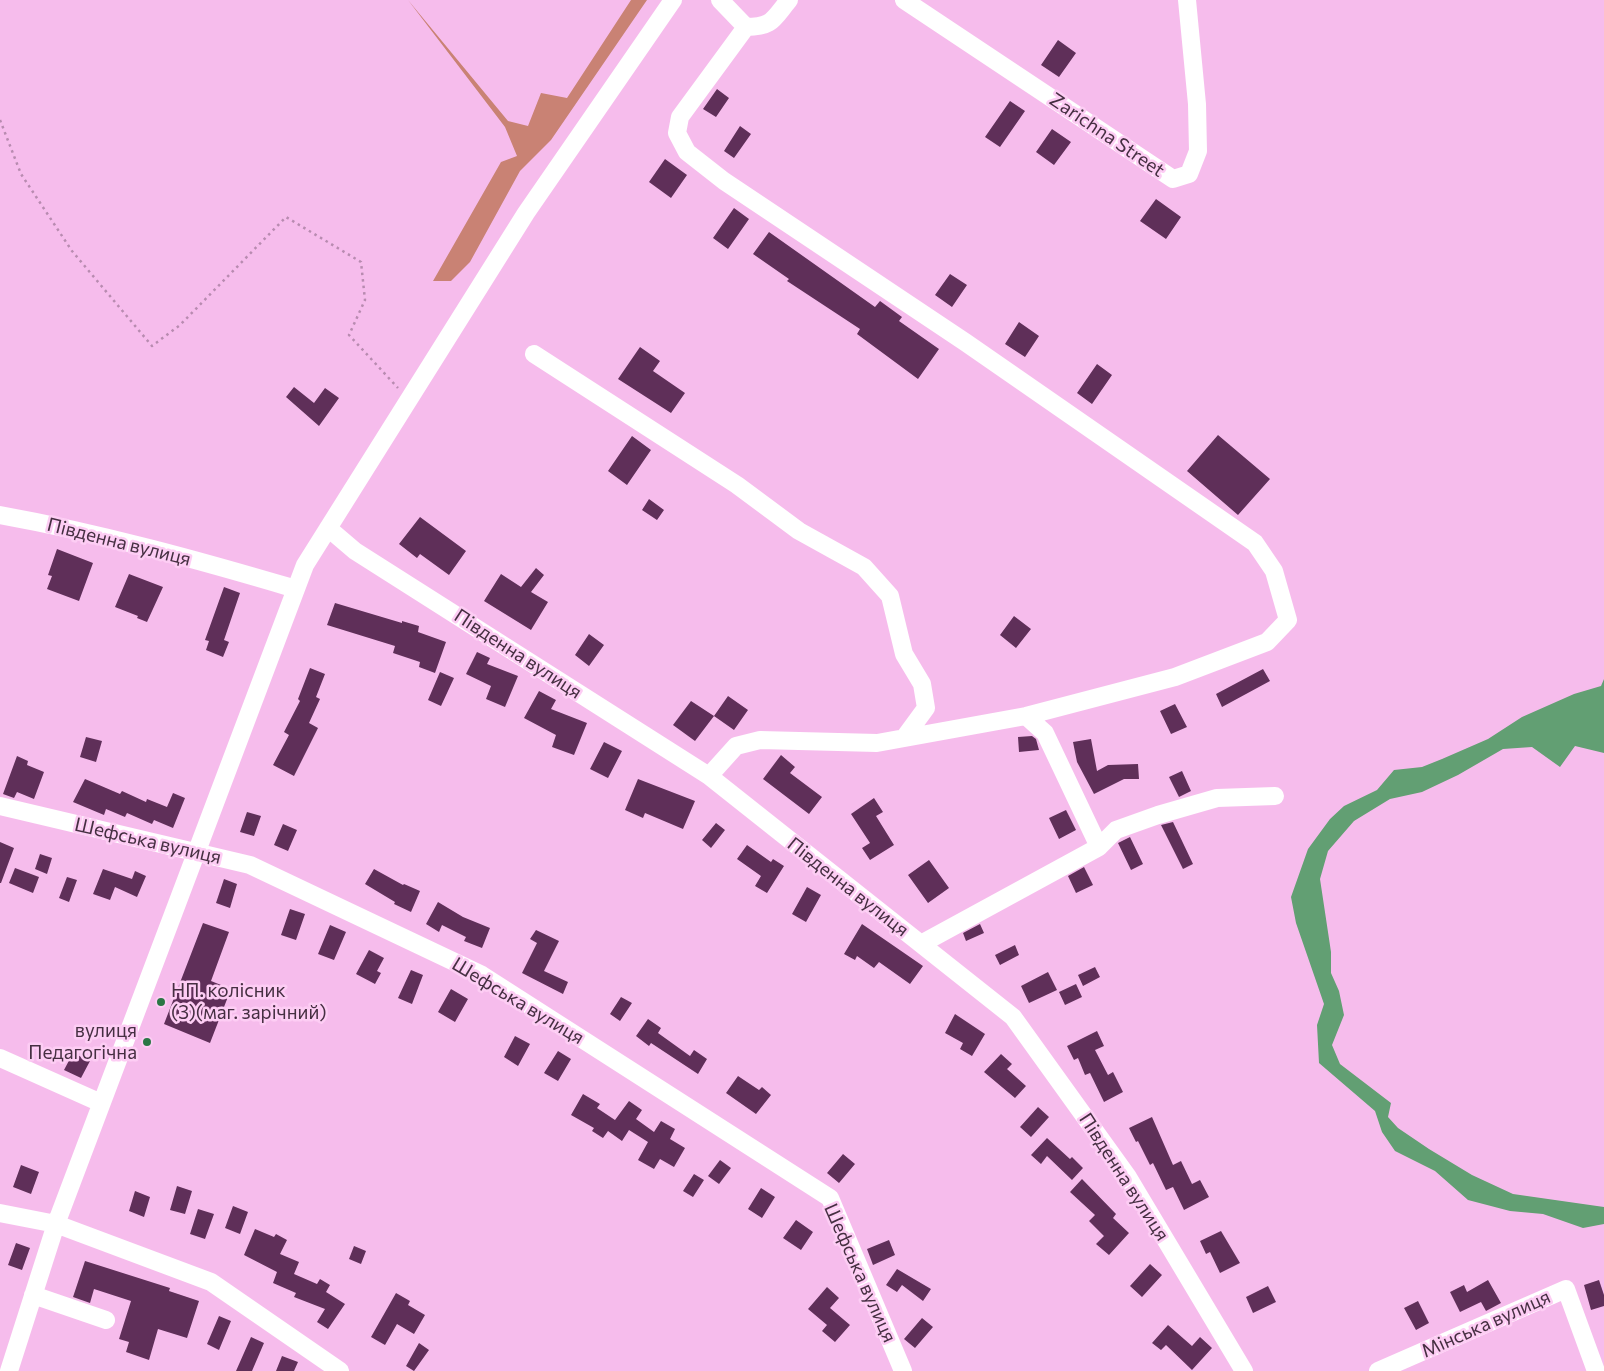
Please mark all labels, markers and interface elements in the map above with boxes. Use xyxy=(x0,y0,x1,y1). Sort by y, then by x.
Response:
street label: Zarichna Street xyxy=(1045,88,1169,182)
street label: Південна вулиця xyxy=(45,513,193,571)
street label: Південна вулиця xyxy=(450,604,586,704)
street label: Шефська вулиця xyxy=(72,813,224,869)
street label: Південна вулиця xyxy=(783,833,913,941)
street label: Шефська вулиця xyxy=(448,953,588,1049)
place label: НП. колісник (3)(маг. зарічний) xyxy=(171,980,327,1024)
marker: НП. колісник (3)(маг. зарічний) xyxy=(155,996,167,1008)
place label: вулиця Педагогічна xyxy=(28,1020,137,1064)
marker: вулиця Педагогічна xyxy=(141,1036,153,1048)
street label: Південна вулиця xyxy=(1074,1109,1174,1245)
street label: Шефська вулиця xyxy=(819,1200,901,1346)
street label: Мінська вулиця xyxy=(1418,1285,1554,1363)

